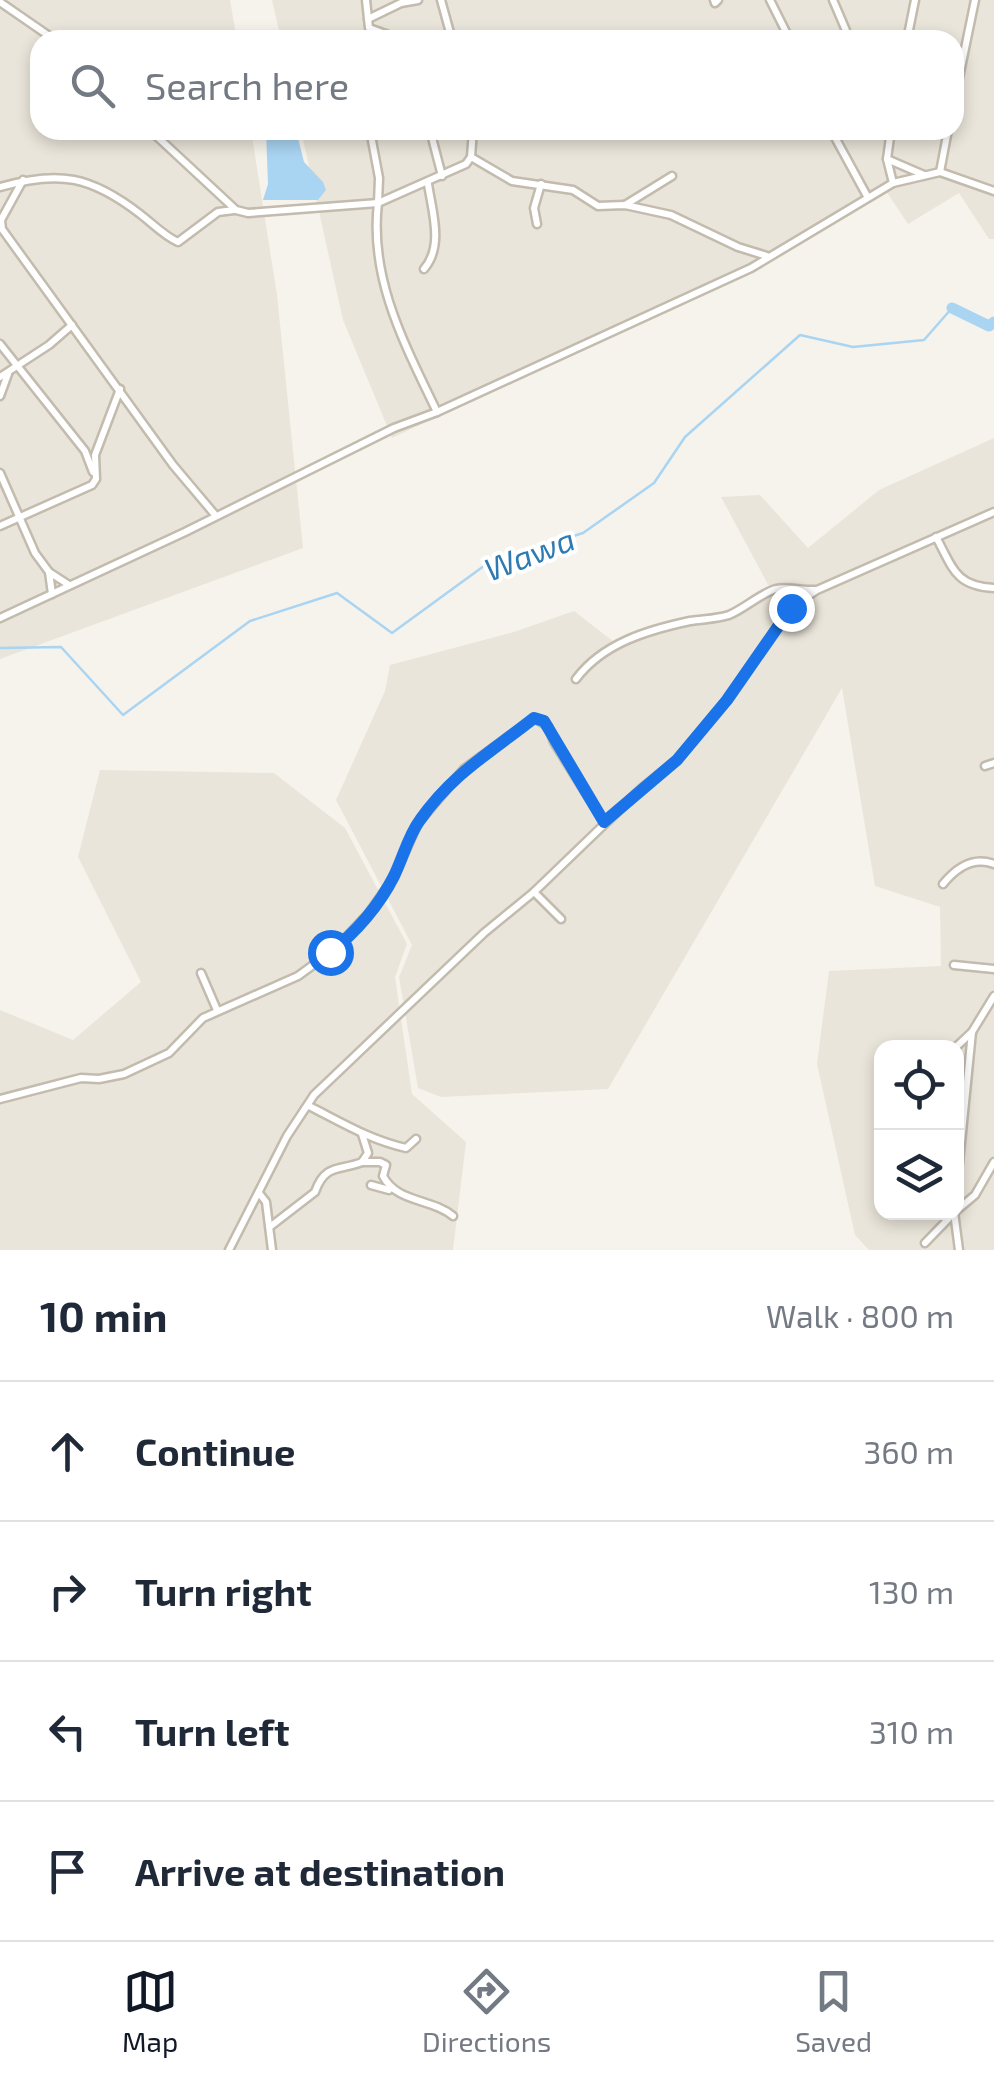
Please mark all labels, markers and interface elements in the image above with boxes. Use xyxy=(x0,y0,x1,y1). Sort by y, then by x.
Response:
search box xyxy=(30,30,964,140)
icon: search xyxy=(65,58,120,113)
text: Search here xyxy=(145,62,349,108)
water label: Wawa xyxy=(479,519,579,587)
route end xyxy=(769,586,815,632)
route start xyxy=(308,930,354,976)
map controls xyxy=(874,1040,964,1220)
button: locate xyxy=(874,1040,964,1130)
button: layers xyxy=(874,1130,964,1220)
text: 10 min xyxy=(40,1290,168,1340)
text: Walk · 800 m xyxy=(766,1296,954,1334)
icon: ahead xyxy=(40,1424,95,1479)
text: Continue xyxy=(135,1428,295,1474)
text: 360 m xyxy=(863,1432,954,1470)
icon: right xyxy=(40,1564,95,1619)
text: Turn right xyxy=(135,1568,312,1614)
text: 130 m xyxy=(869,1572,954,1610)
icon: left xyxy=(40,1704,95,1759)
text: Turn left xyxy=(135,1708,290,1754)
text: 310 m xyxy=(869,1712,954,1750)
icon: arrive xyxy=(40,1844,95,1899)
text: Arrive at destination xyxy=(135,1848,505,1894)
tab: Map xyxy=(122,1964,178,2058)
tab: Directions xyxy=(422,1964,551,2058)
tab: Saved xyxy=(795,1964,872,2058)

